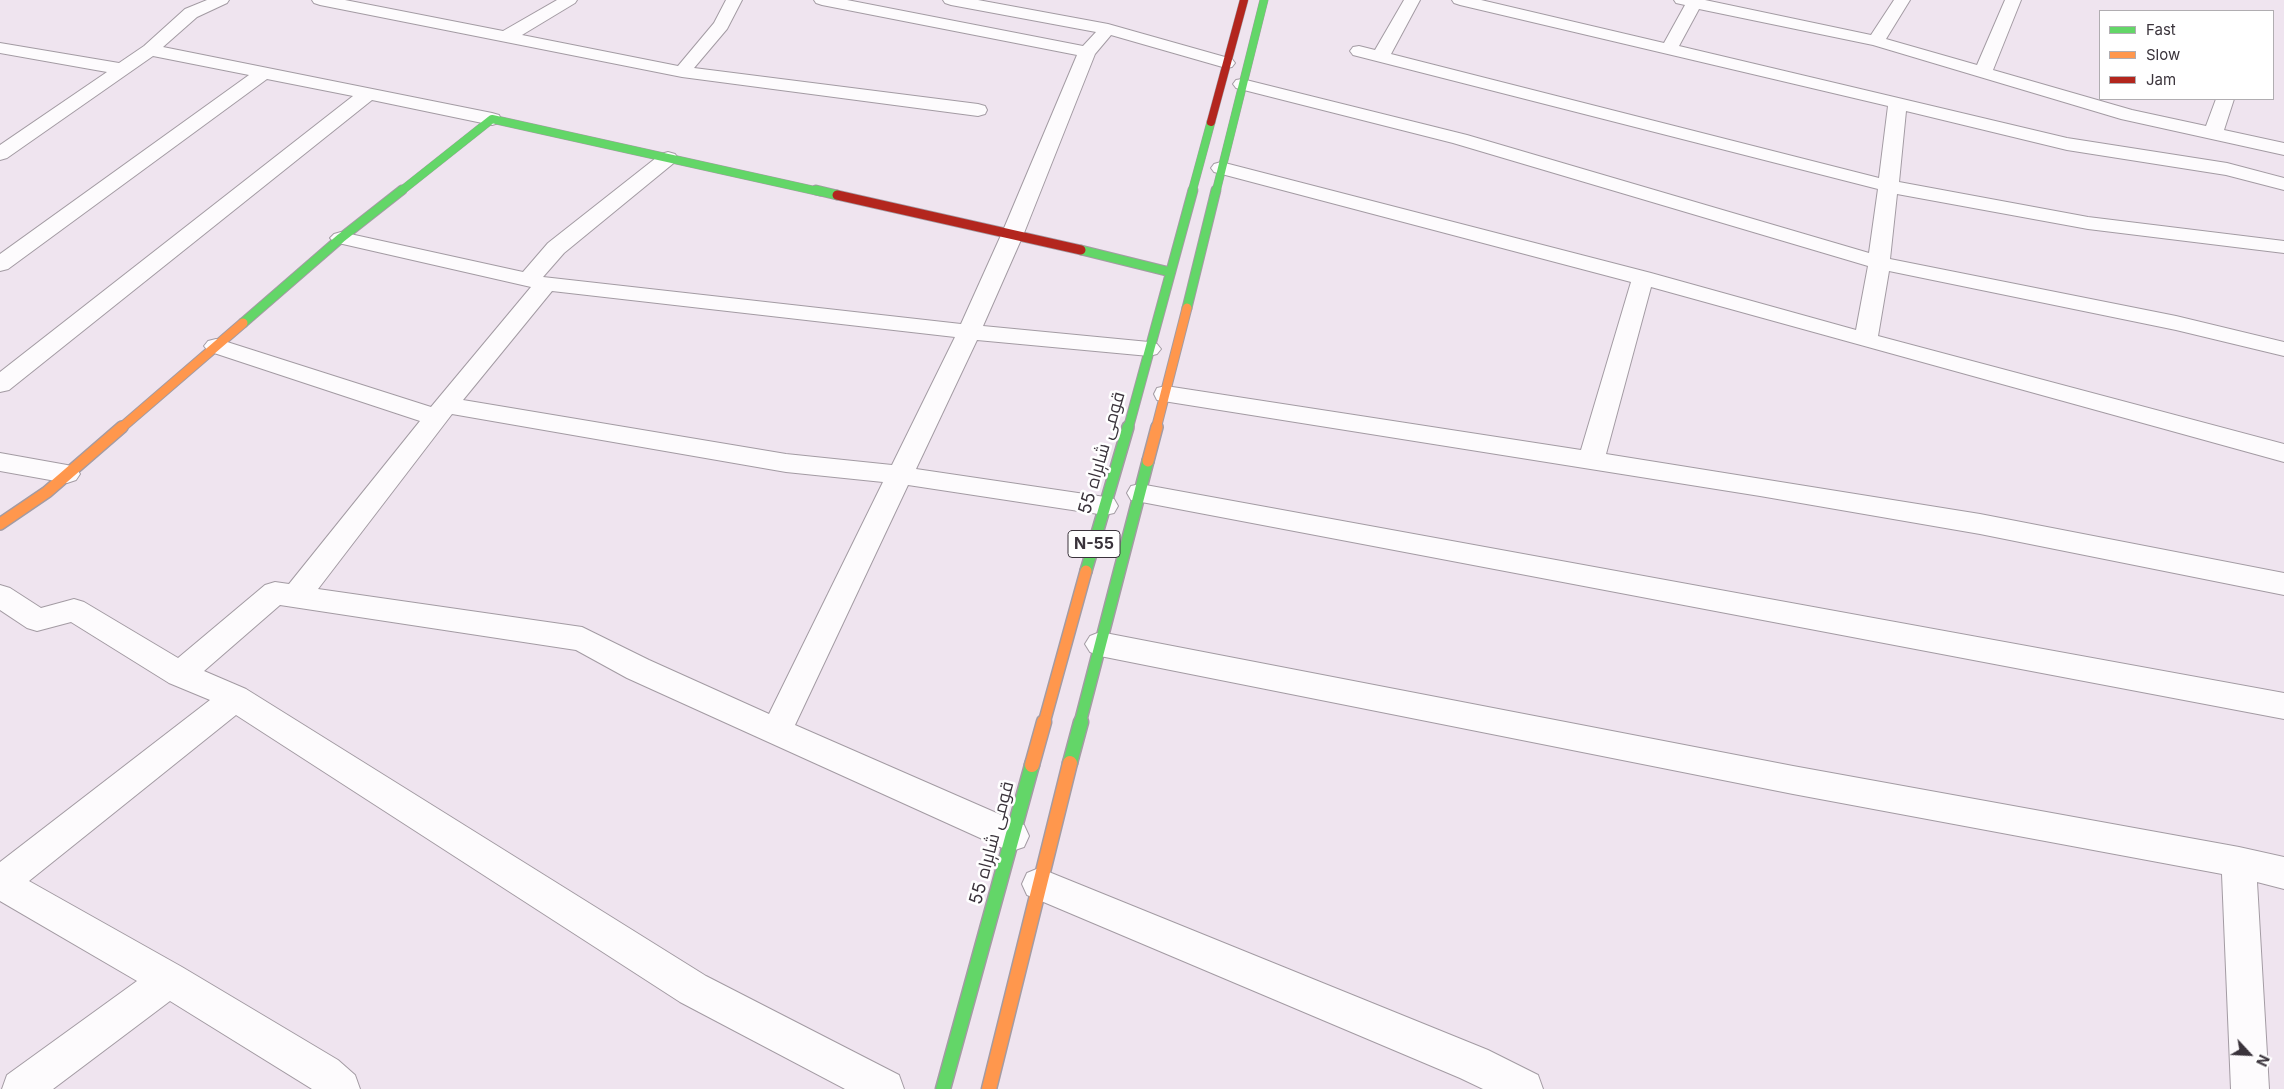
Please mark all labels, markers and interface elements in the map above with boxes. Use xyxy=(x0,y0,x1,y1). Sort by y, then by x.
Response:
legend xyxy=(2099,10,2274,100)
text: Fast xyxy=(2146,20,2176,39)
text: Slow xyxy=(2146,45,2180,64)
text: Jam xyxy=(2146,70,2176,89)
street label: قومی شاہراہ 55 xyxy=(1074,389,1130,517)
road number: N-55 xyxy=(1068,530,1120,558)
street label: قومی شاہراہ 55 xyxy=(965,779,1019,907)
north arrow xyxy=(2224,1029,2274,1079)
text: N xyxy=(2253,1052,2273,1069)

